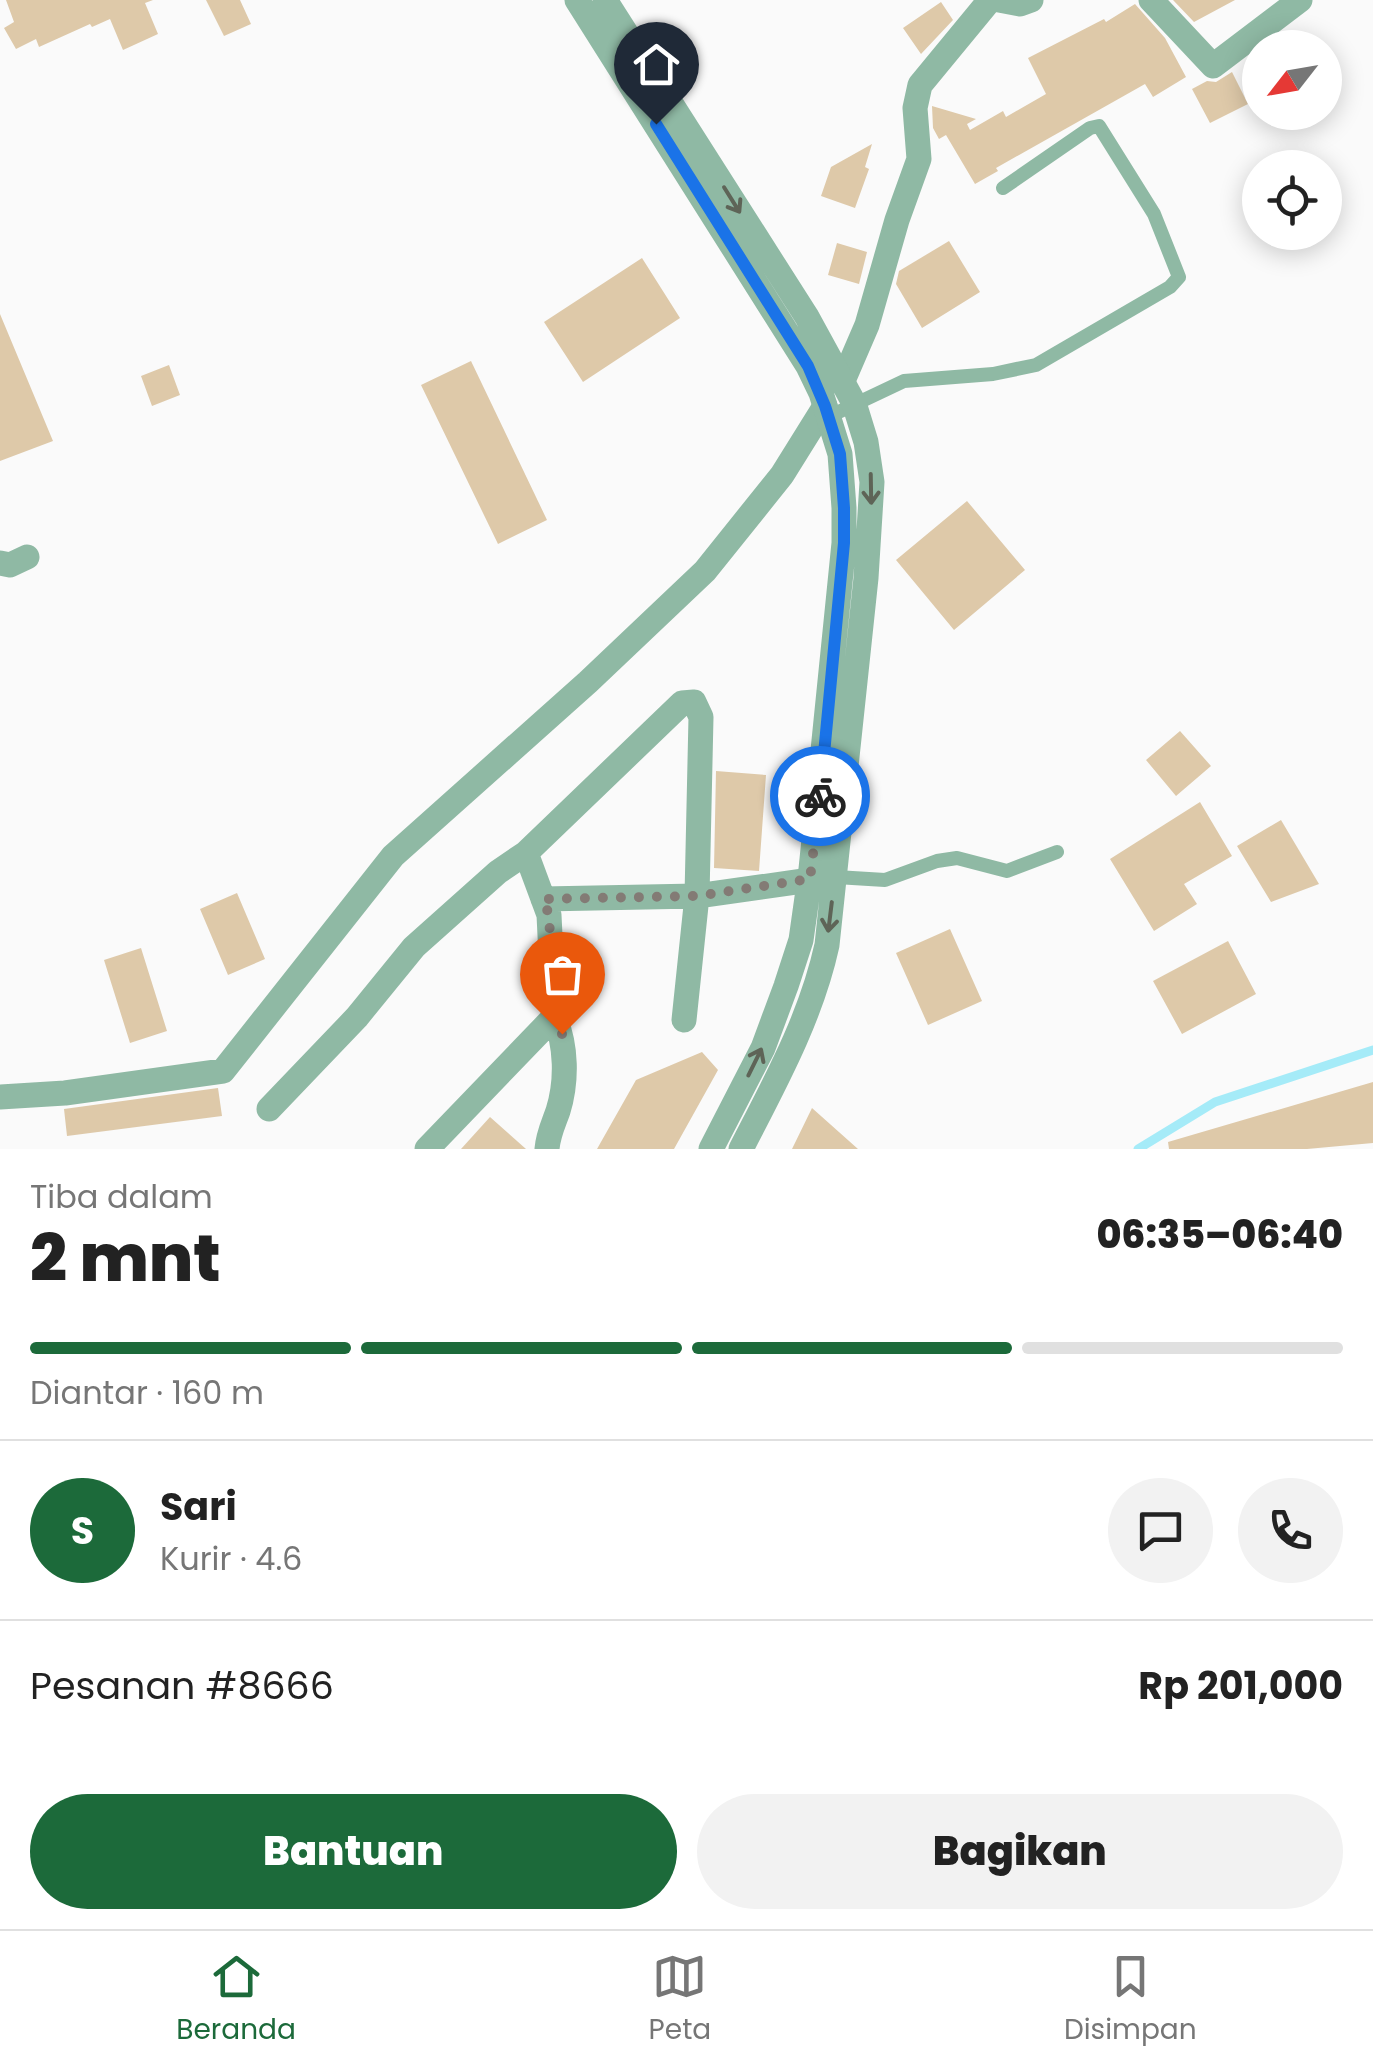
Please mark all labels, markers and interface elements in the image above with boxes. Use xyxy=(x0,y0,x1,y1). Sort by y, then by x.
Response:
pin xyxy=(614,22,699,125)
north arrow xyxy=(1242,30,1342,130)
map controls xyxy=(1242,30,1342,250)
icon: home xyxy=(629,37,684,92)
button: locate xyxy=(1242,150,1342,250)
one-way arrow xyxy=(722,185,742,214)
one-way arrow xyxy=(861,473,880,505)
courier xyxy=(770,746,870,846)
icon: bike xyxy=(793,769,848,824)
one-way arrow xyxy=(821,900,839,933)
pin xyxy=(520,932,605,1035)
icon: bag xyxy=(535,947,590,1002)
one-way arrow xyxy=(747,1048,766,1078)
text: Tiba dalam xyxy=(30,1174,213,1219)
text: 06:35–06:40 xyxy=(1096,1208,1343,1261)
text: 2 mnt xyxy=(30,1213,221,1304)
text: Diantar · 160 m xyxy=(30,1370,264,1415)
button: chat xyxy=(1108,1478,1213,1583)
button: phone xyxy=(1238,1478,1343,1583)
text: Sari xyxy=(160,1480,237,1533)
text: S xyxy=(71,1504,94,1557)
text: Kurir · 4.6 xyxy=(160,1536,302,1581)
text: Pesanan #8666 xyxy=(30,1659,334,1712)
text: Rp 201,000 xyxy=(1138,1659,1343,1712)
button: Bantuan xyxy=(30,1794,677,1909)
button: Bagikan xyxy=(697,1794,1343,1909)
tab: Beranda xyxy=(176,1949,296,2051)
tab: Peta xyxy=(649,1949,711,2051)
tab: Disimpan xyxy=(1064,1949,1197,2051)

